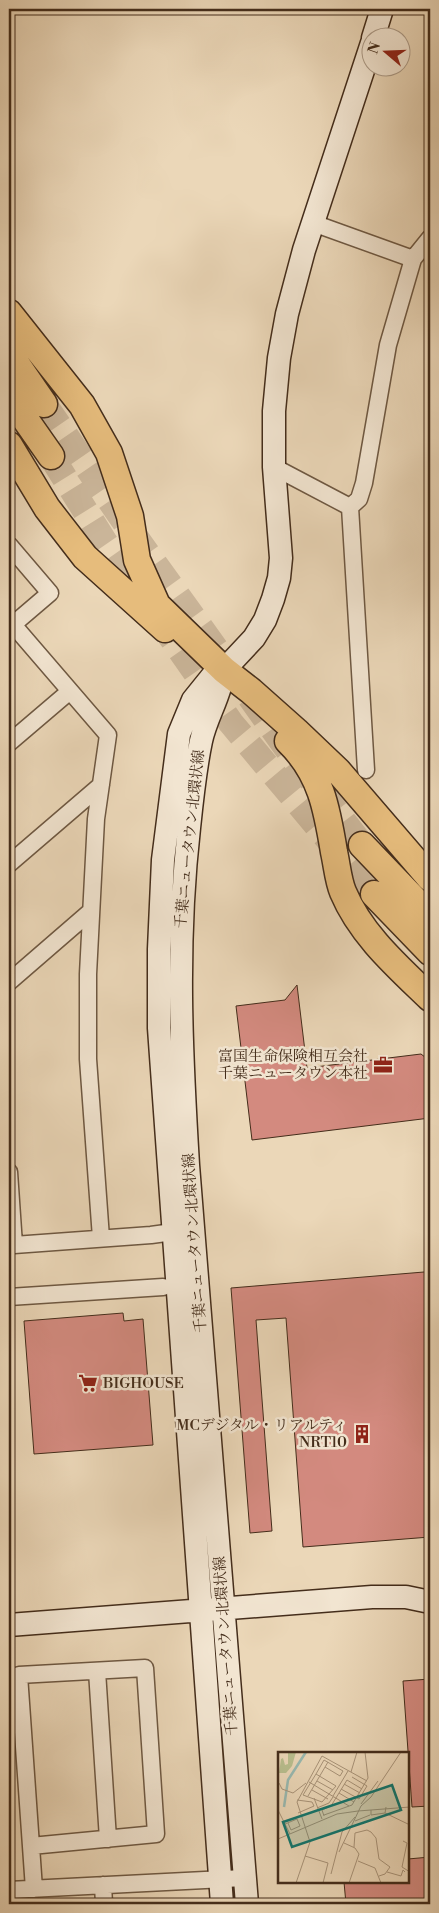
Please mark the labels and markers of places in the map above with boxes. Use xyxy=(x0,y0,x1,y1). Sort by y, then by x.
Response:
place label: 富国生命保険相互会社 千葉ニュータウン本社 xyxy=(218,1047,368,1083)
office icon: 富国生命保険相互会社 千葉ニュータウン本社 xyxy=(372,1054,394,1076)
supermarket icon: BIGHOUSE xyxy=(77,1372,99,1394)
place label: BIGHOUSE xyxy=(102,1374,184,1393)
place label: MCデジタル・リアルティ NRT10 xyxy=(176,1416,347,1452)
building icon: MCデジタル・リアルティ NRT10 xyxy=(351,1423,373,1445)

